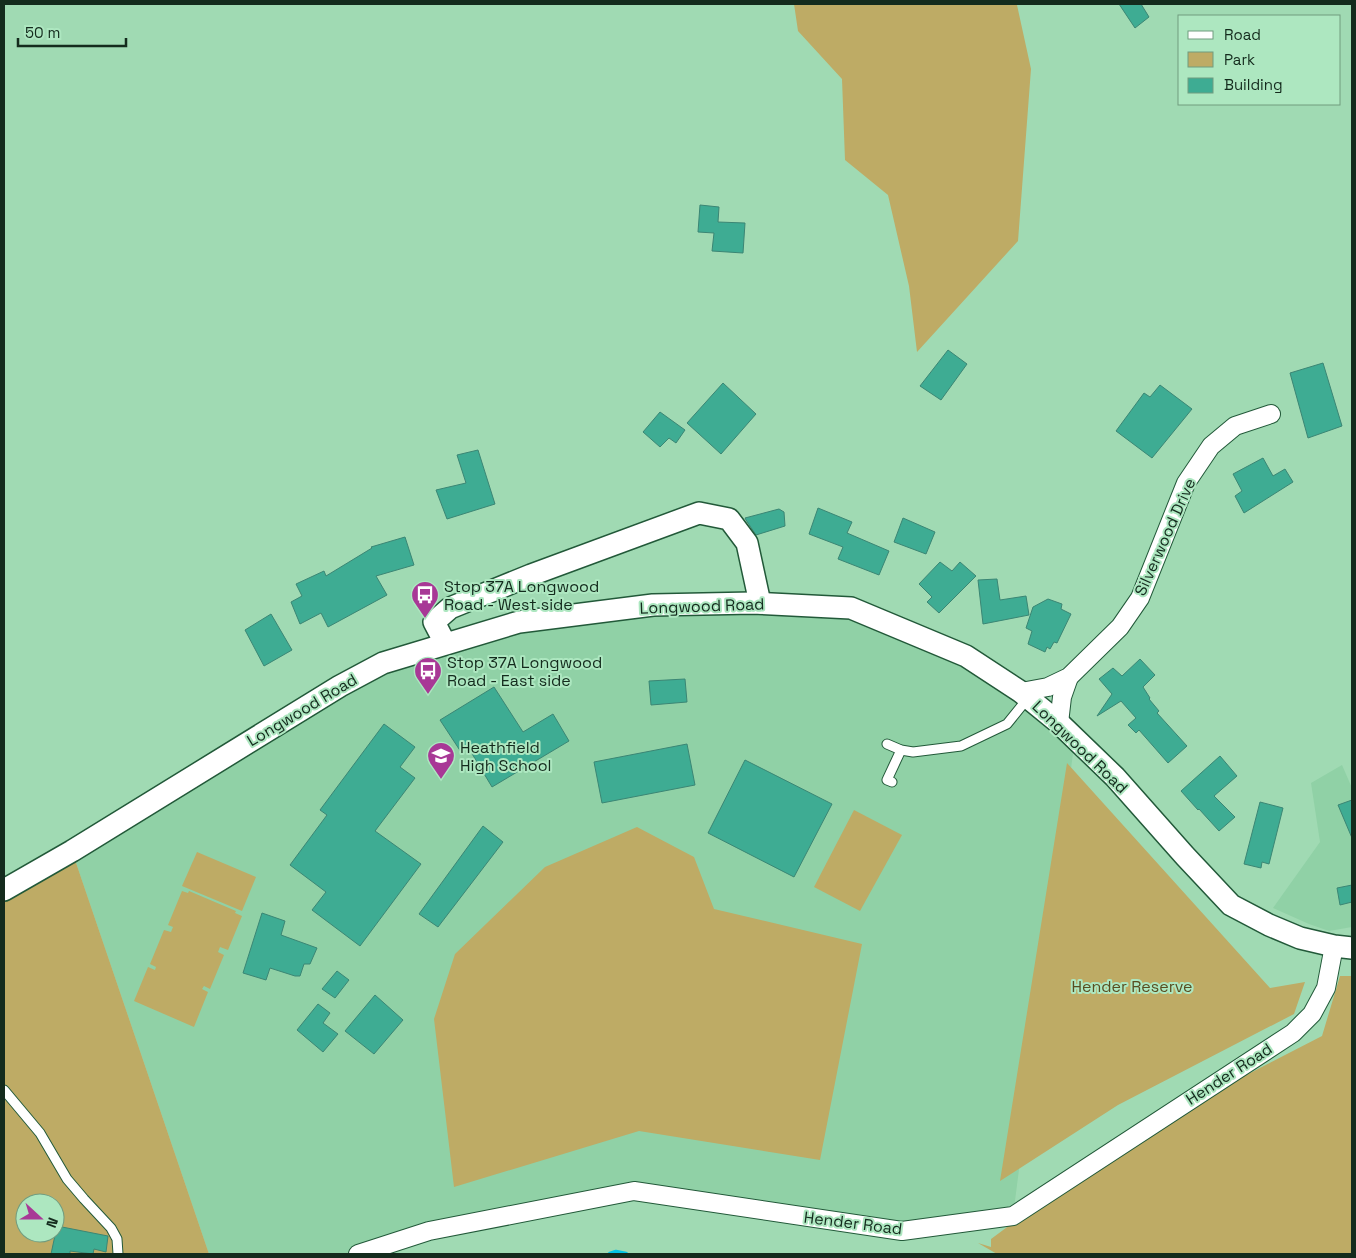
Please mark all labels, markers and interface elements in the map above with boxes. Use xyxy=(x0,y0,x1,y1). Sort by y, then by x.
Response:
scale bar xyxy=(18,15,125,47)
legend xyxy=(1178,15,1341,105)
text: 50 m xyxy=(25,23,60,42)
text: Road xyxy=(1224,25,1261,44)
text: Park xyxy=(1224,50,1255,69)
text: Building xyxy=(1224,75,1283,94)
street label: Silverwood Drive xyxy=(1130,475,1200,599)
place label: Stop 37A Longwood Road - West side xyxy=(444,576,599,615)
bus stop icon: Stop 37A Longwood Road - West side xyxy=(410,580,440,619)
street label: Longwood Road xyxy=(639,593,765,619)
place label: Stop 37A Longwood Road - East side xyxy=(447,652,602,691)
bus stop icon: Stop 37A Longwood Road - East side xyxy=(413,656,443,695)
street label: Longwood Road xyxy=(243,669,361,751)
street label: Longwood Road xyxy=(1028,696,1132,798)
place label: Heathfield High School xyxy=(460,737,551,776)
school or university icon: Heathfield High School xyxy=(426,741,456,780)
park label: Hender Reserve xyxy=(1072,976,1192,997)
street label: Hender Road xyxy=(1182,1038,1276,1110)
north arrow xyxy=(15,1193,65,1243)
street label: Hender Road xyxy=(803,1207,903,1239)
text: N xyxy=(42,1215,62,1230)

